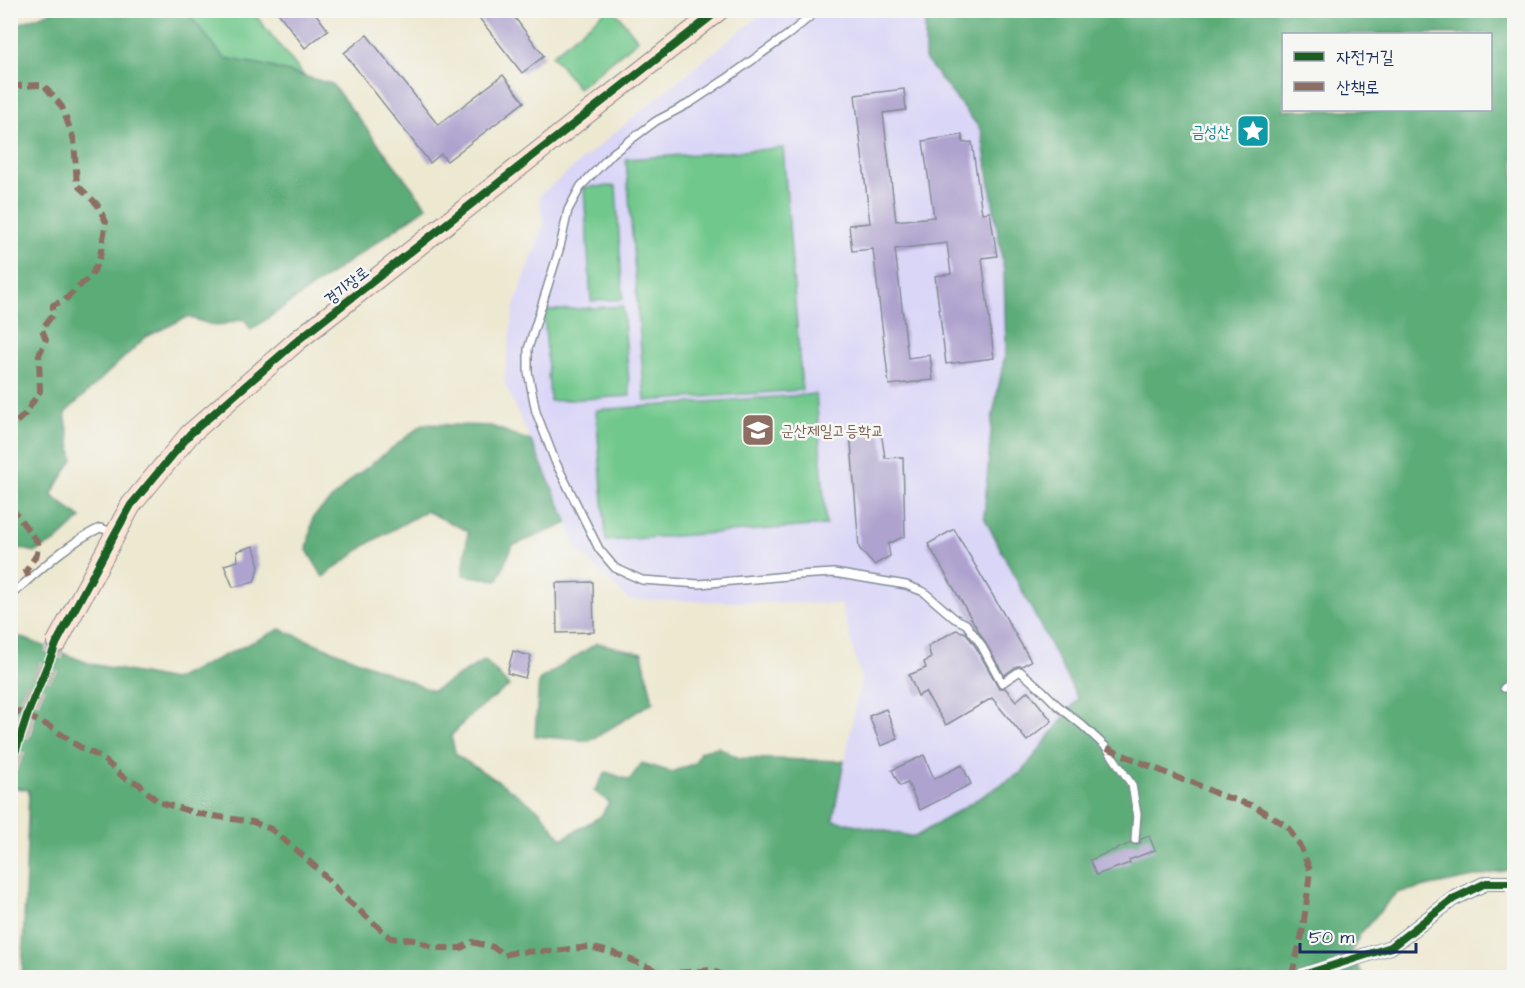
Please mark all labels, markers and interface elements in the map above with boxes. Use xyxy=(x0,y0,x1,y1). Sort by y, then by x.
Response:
legend xyxy=(1282,33,1492,111)
text: 자전거길 xyxy=(1336,45,1394,70)
text: 산책로 xyxy=(1336,75,1379,100)
place icon: 금성산 xyxy=(1235,113,1271,149)
place label: 금성산 xyxy=(1191,121,1230,143)
street label: 경기장로 xyxy=(320,261,374,310)
school or university icon: 군산제일고등학교 xyxy=(740,412,776,448)
place label: 군산제일고등학교 xyxy=(781,420,884,442)
scale bar xyxy=(1300,916,1416,954)
text: 50 m xyxy=(1309,925,1354,950)

